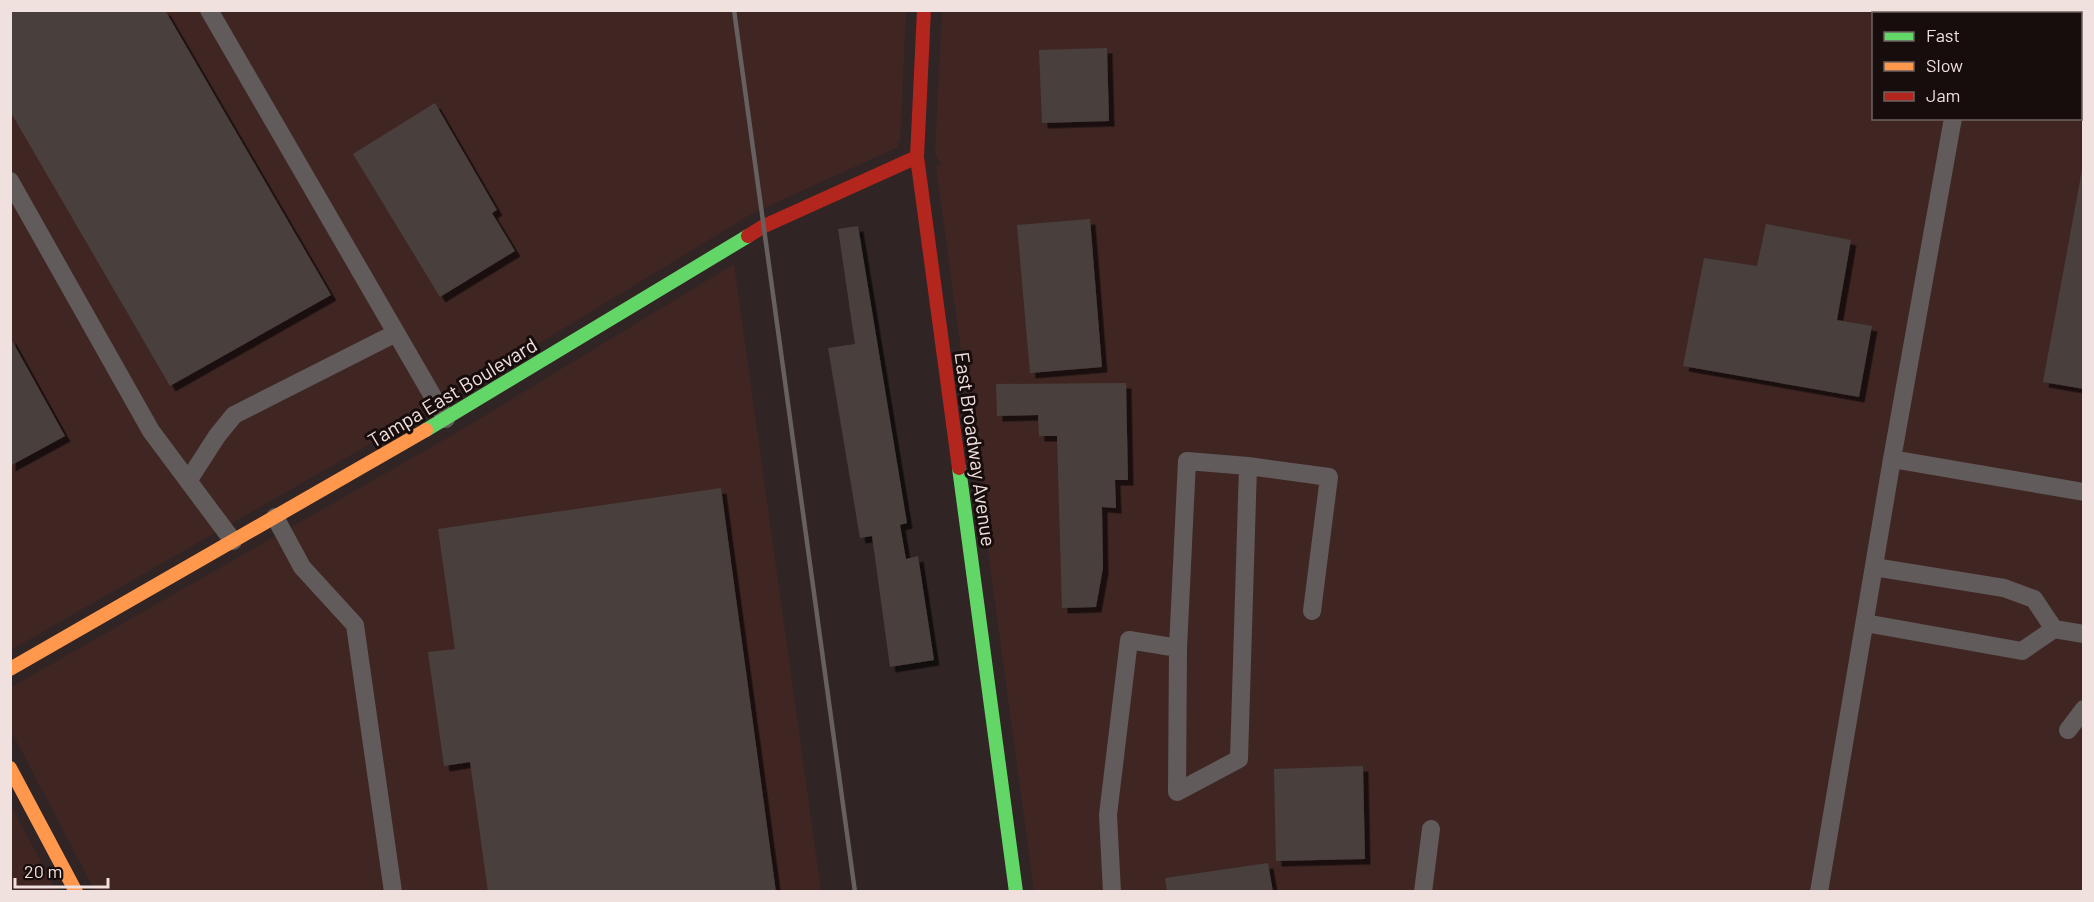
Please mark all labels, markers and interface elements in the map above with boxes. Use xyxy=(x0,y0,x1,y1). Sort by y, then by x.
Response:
legend xyxy=(1872,12,2082,120)
text: Fast xyxy=(1926,24,1960,46)
text: Slow xyxy=(1926,54,1963,76)
text: Jam xyxy=(1926,84,1960,106)
street label: Tampa East Boulevard xyxy=(363,332,541,452)
street label: East Broadway Avenue xyxy=(950,350,1002,548)
scale bar xyxy=(15,851,108,889)
text: 20 m xyxy=(24,860,62,882)

